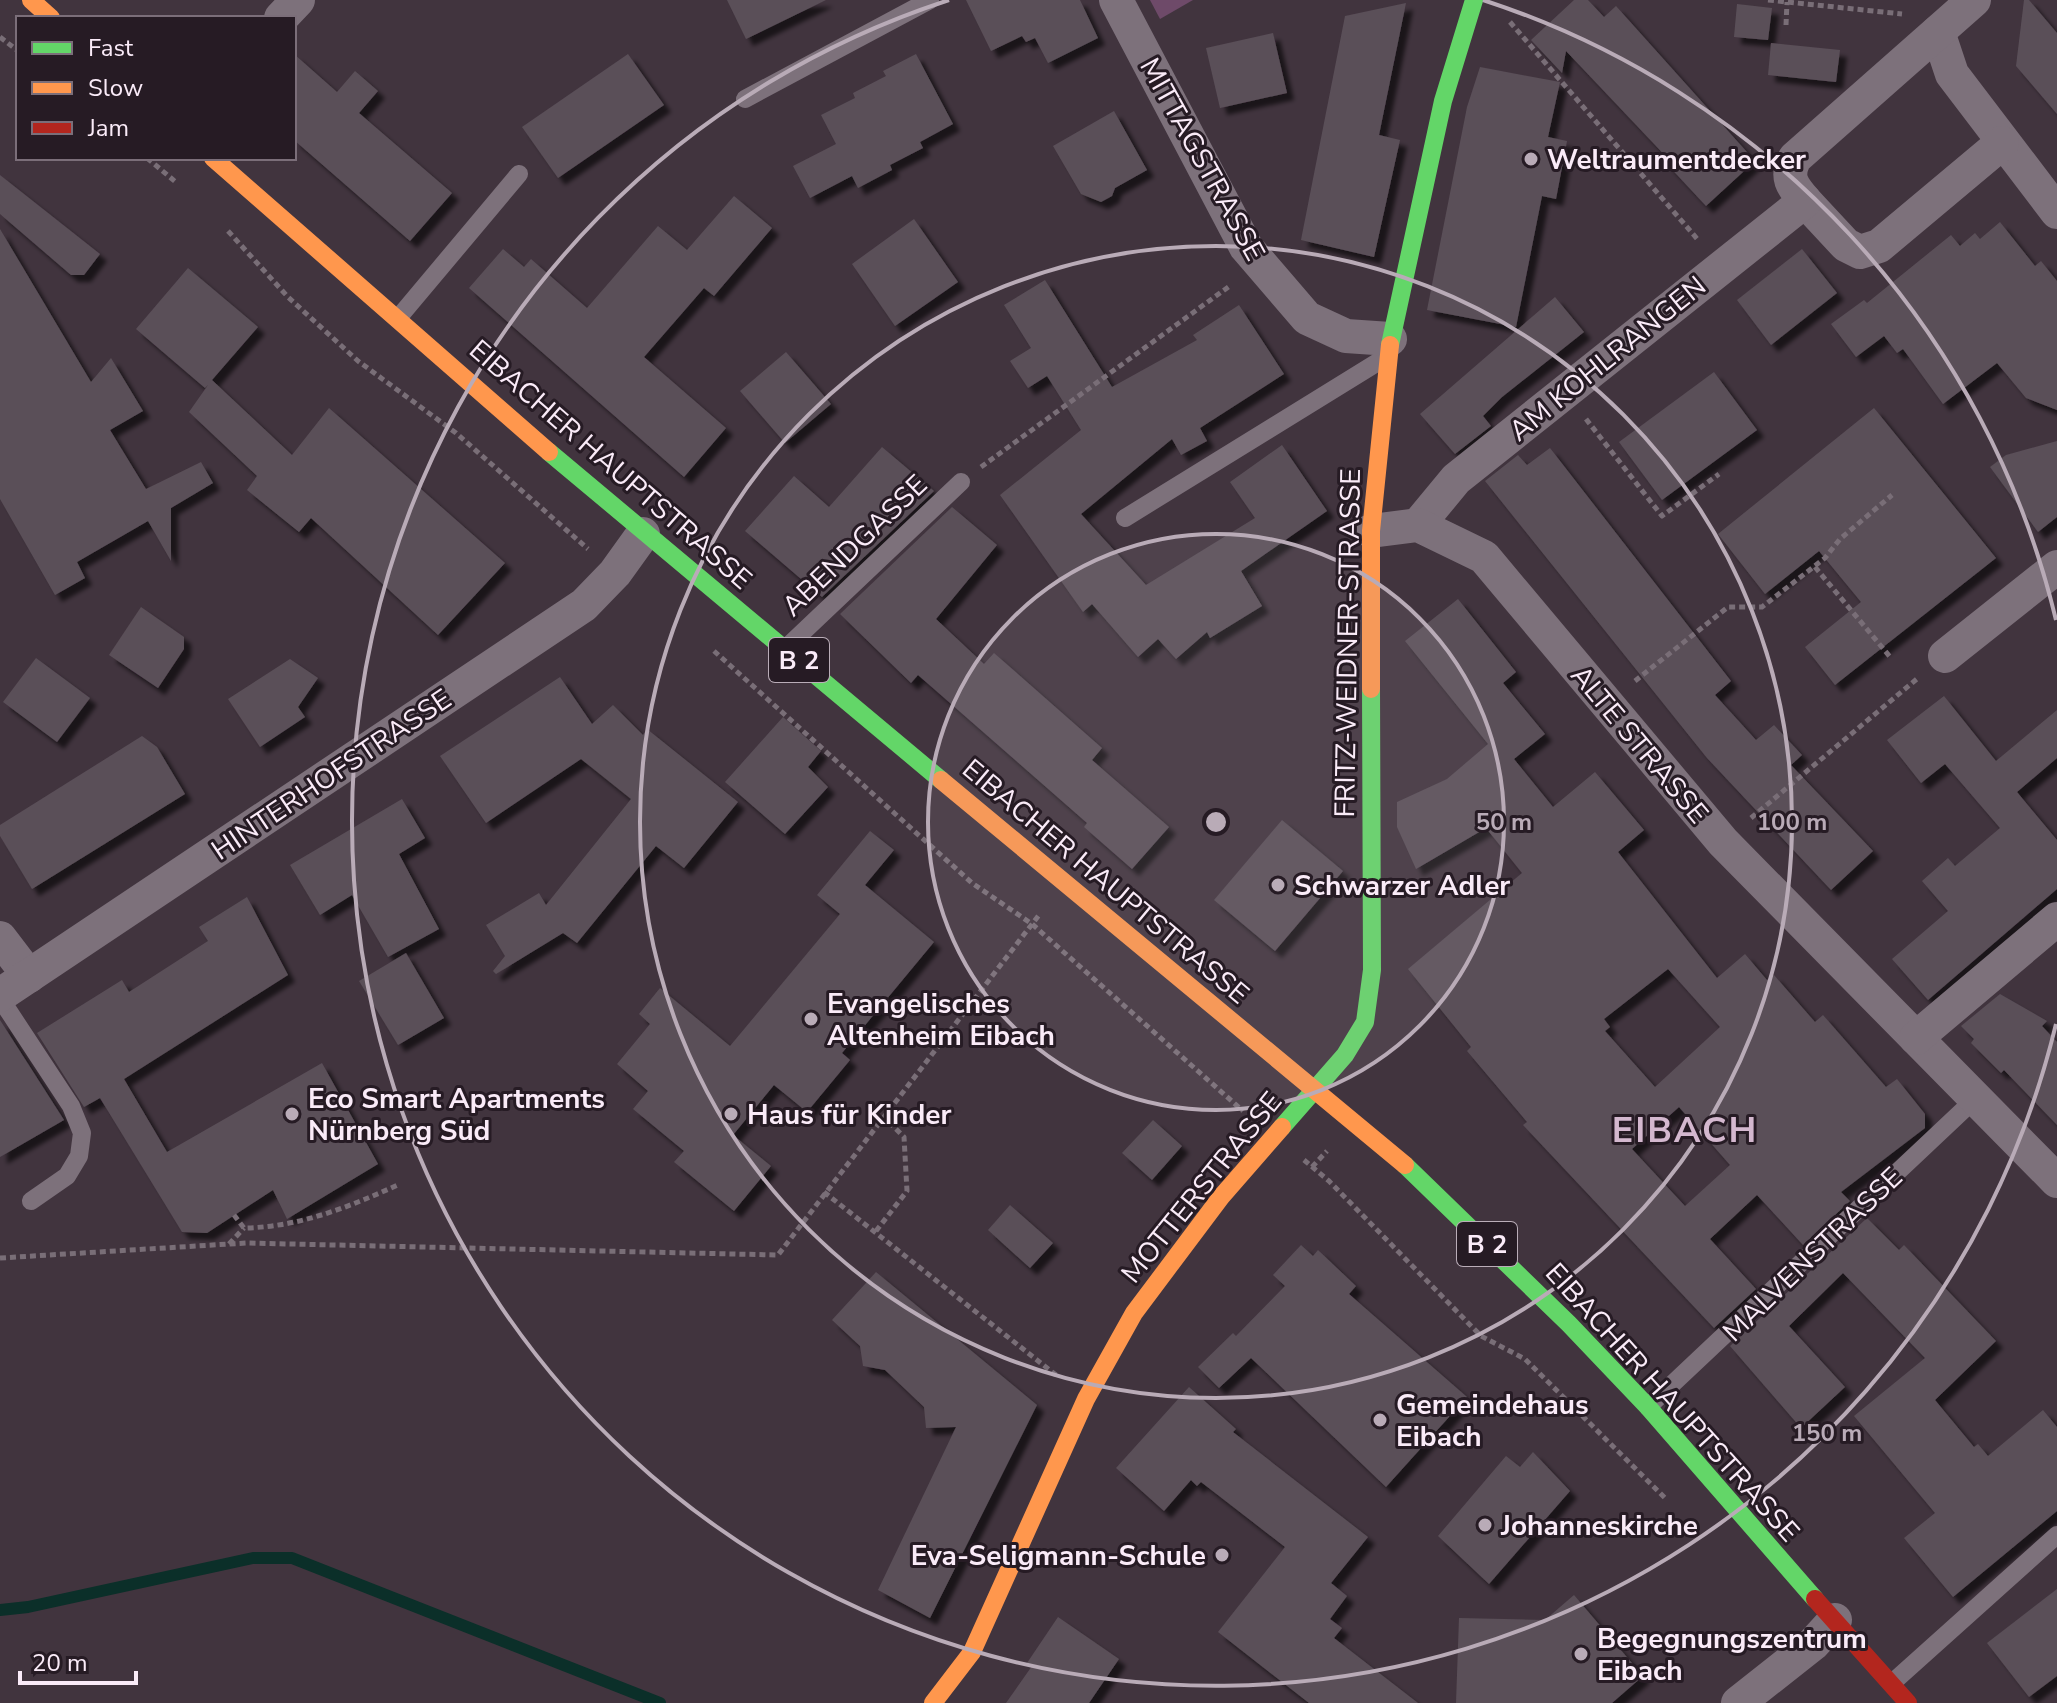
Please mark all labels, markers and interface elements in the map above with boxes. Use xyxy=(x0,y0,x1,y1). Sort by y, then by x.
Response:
legend xyxy=(16,16,296,160)
text: Fast xyxy=(88,32,134,64)
street label: MITTAGSTRASSE xyxy=(1131,51,1274,268)
text: Slow xyxy=(88,72,143,104)
text: Jam xyxy=(87,112,129,144)
place label: Weltraumentdecker xyxy=(1547,141,1806,179)
marker: Weltraumentdecker xyxy=(1522,150,1540,168)
street label: AM KOHLRANGEN xyxy=(1501,268,1714,450)
street label: EIBACHER HAUPTSTRASSE xyxy=(461,331,760,598)
street label: ABENDGASSE xyxy=(774,467,936,625)
street label: FRITZ-WEIDNER-STRASSE xyxy=(1326,468,1370,818)
road number: B 2 xyxy=(769,638,829,682)
street label: ALTE STRASSE xyxy=(1562,658,1717,832)
street label: HINTERHOFSTRASSE xyxy=(204,680,459,869)
street label: EIBACHER HAUPTSTRASSE xyxy=(954,751,1257,1013)
text: 50 m xyxy=(1476,806,1532,838)
text: 100 m xyxy=(1757,806,1827,838)
centre of rings xyxy=(1202,808,1230,836)
place label: Schwarzer Adler xyxy=(1294,867,1510,905)
marker: Schwarzer Adler xyxy=(1269,876,1287,894)
place label: Evangelisches Altenheim Eibach xyxy=(827,985,1055,1055)
marker: Evangelisches Altenheim Eibach xyxy=(802,1010,820,1028)
place label: Eco Smart Apartments Nürnberg Süd xyxy=(308,1080,605,1150)
street label: MOTTERSTRASSE xyxy=(1113,1084,1291,1291)
place label: Haus für Kinder xyxy=(747,1096,951,1134)
marker: Eco Smart Apartments Nürnberg Süd xyxy=(283,1105,301,1123)
marker: Haus für Kinder xyxy=(722,1105,740,1123)
district label: EIBACH xyxy=(1612,1106,1758,1155)
street label: MALVENSTRASSE xyxy=(1715,1159,1911,1350)
road number: B 2 xyxy=(1457,1222,1517,1266)
street label: EIBACHER HAUPTSTRASSE xyxy=(1537,1255,1808,1550)
place label: Gemeindehaus Eibach xyxy=(1396,1386,1589,1456)
marker: Gemeindehaus Eibach xyxy=(1371,1411,1389,1429)
text: 150 m xyxy=(1792,1417,1862,1449)
place label: Johanneskirche xyxy=(1500,1507,1698,1545)
marker: Johanneskirche xyxy=(1476,1516,1494,1534)
place label: Eva-Seligmann-Schule xyxy=(911,1537,1206,1575)
marker: Eva-Seligmann-Schule xyxy=(1213,1546,1231,1564)
place label: Begegnungszentrum Eibach xyxy=(1597,1620,1867,1690)
scale bar xyxy=(20,1635,136,1685)
marker: Begegnungszentrum Eibach xyxy=(1572,1645,1590,1663)
text: 20 m xyxy=(32,1647,88,1679)

